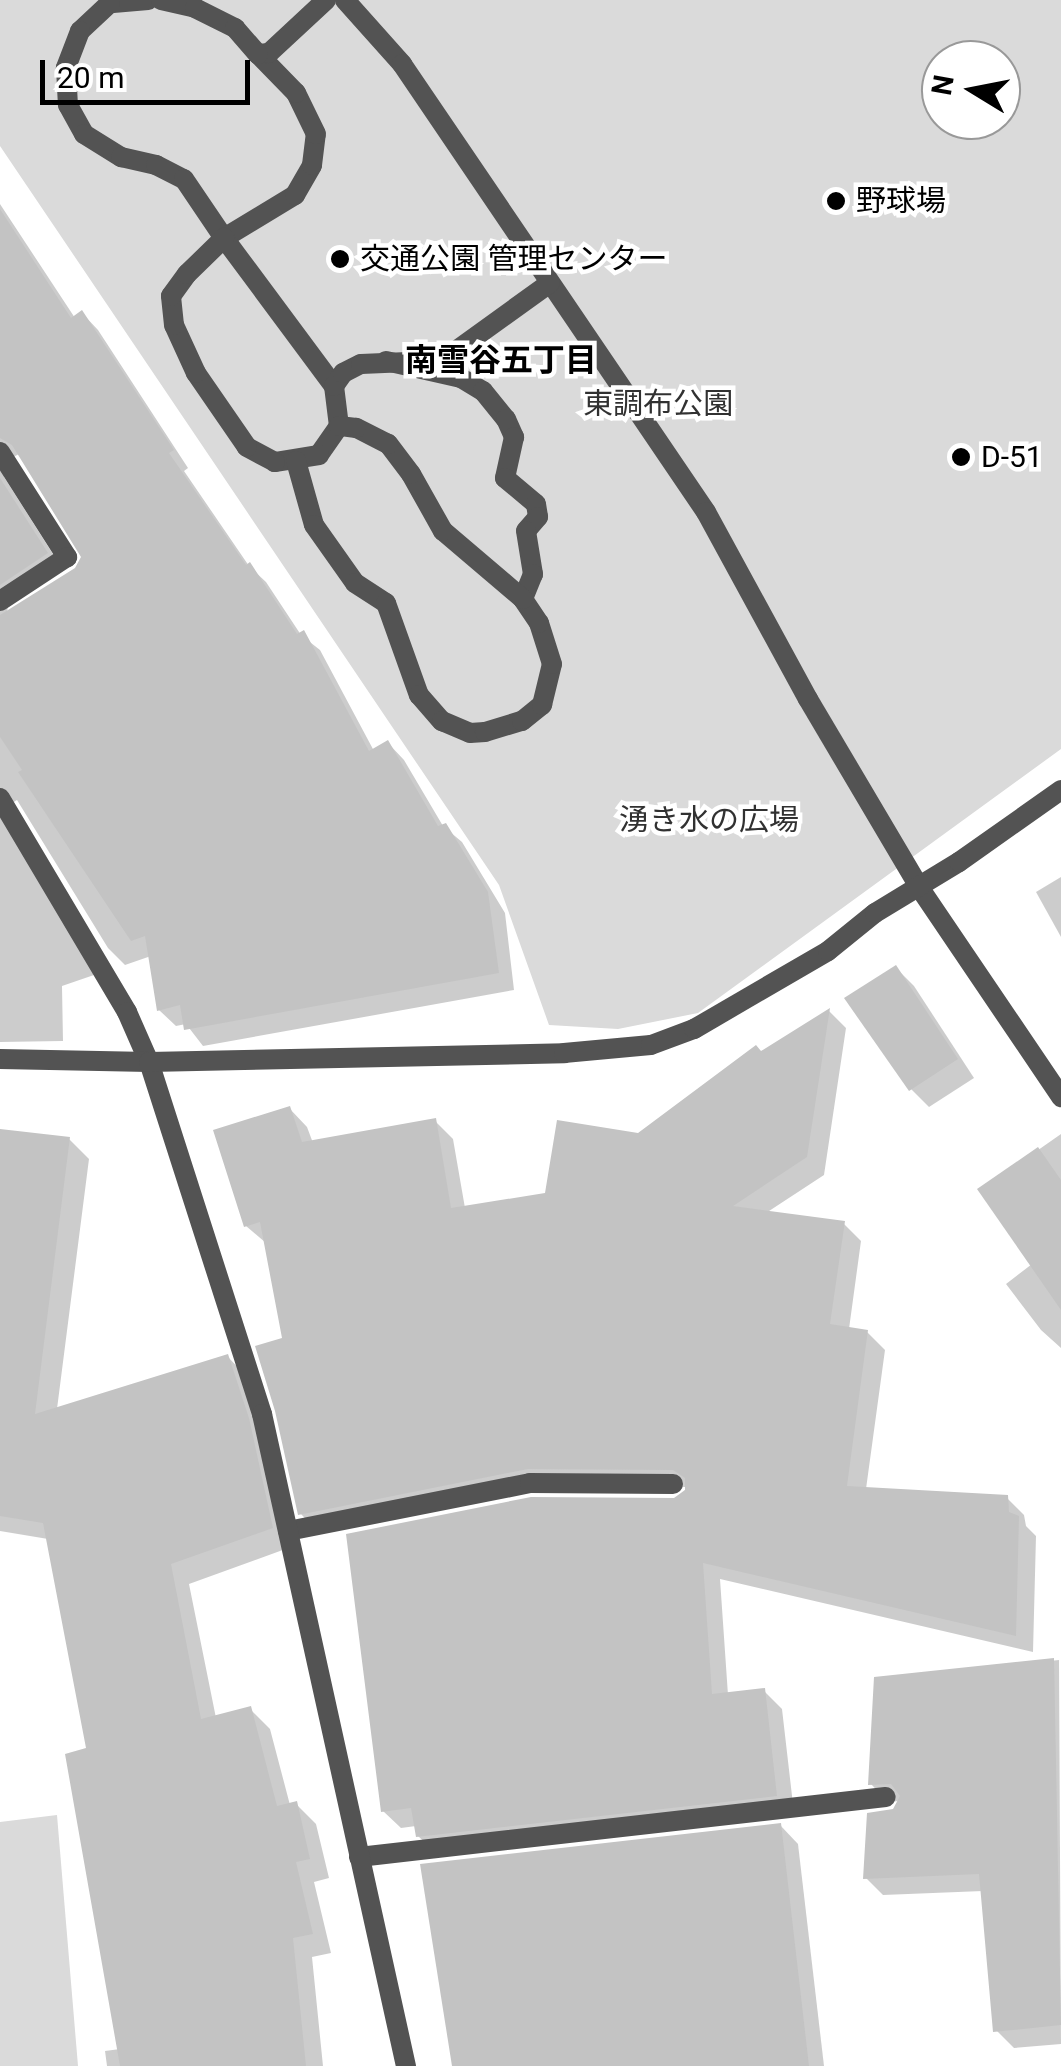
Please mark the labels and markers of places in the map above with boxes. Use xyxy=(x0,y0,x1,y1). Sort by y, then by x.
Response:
place label: 野球場 xyxy=(856,183,946,219)
marker: 野球場 xyxy=(825,190,847,212)
place label: 交通公園 管理センター xyxy=(360,241,667,277)
marker: 交通公園 管理センター xyxy=(329,248,351,270)
place label: D-51 xyxy=(981,439,1043,475)
marker: D-51 xyxy=(950,446,972,468)

